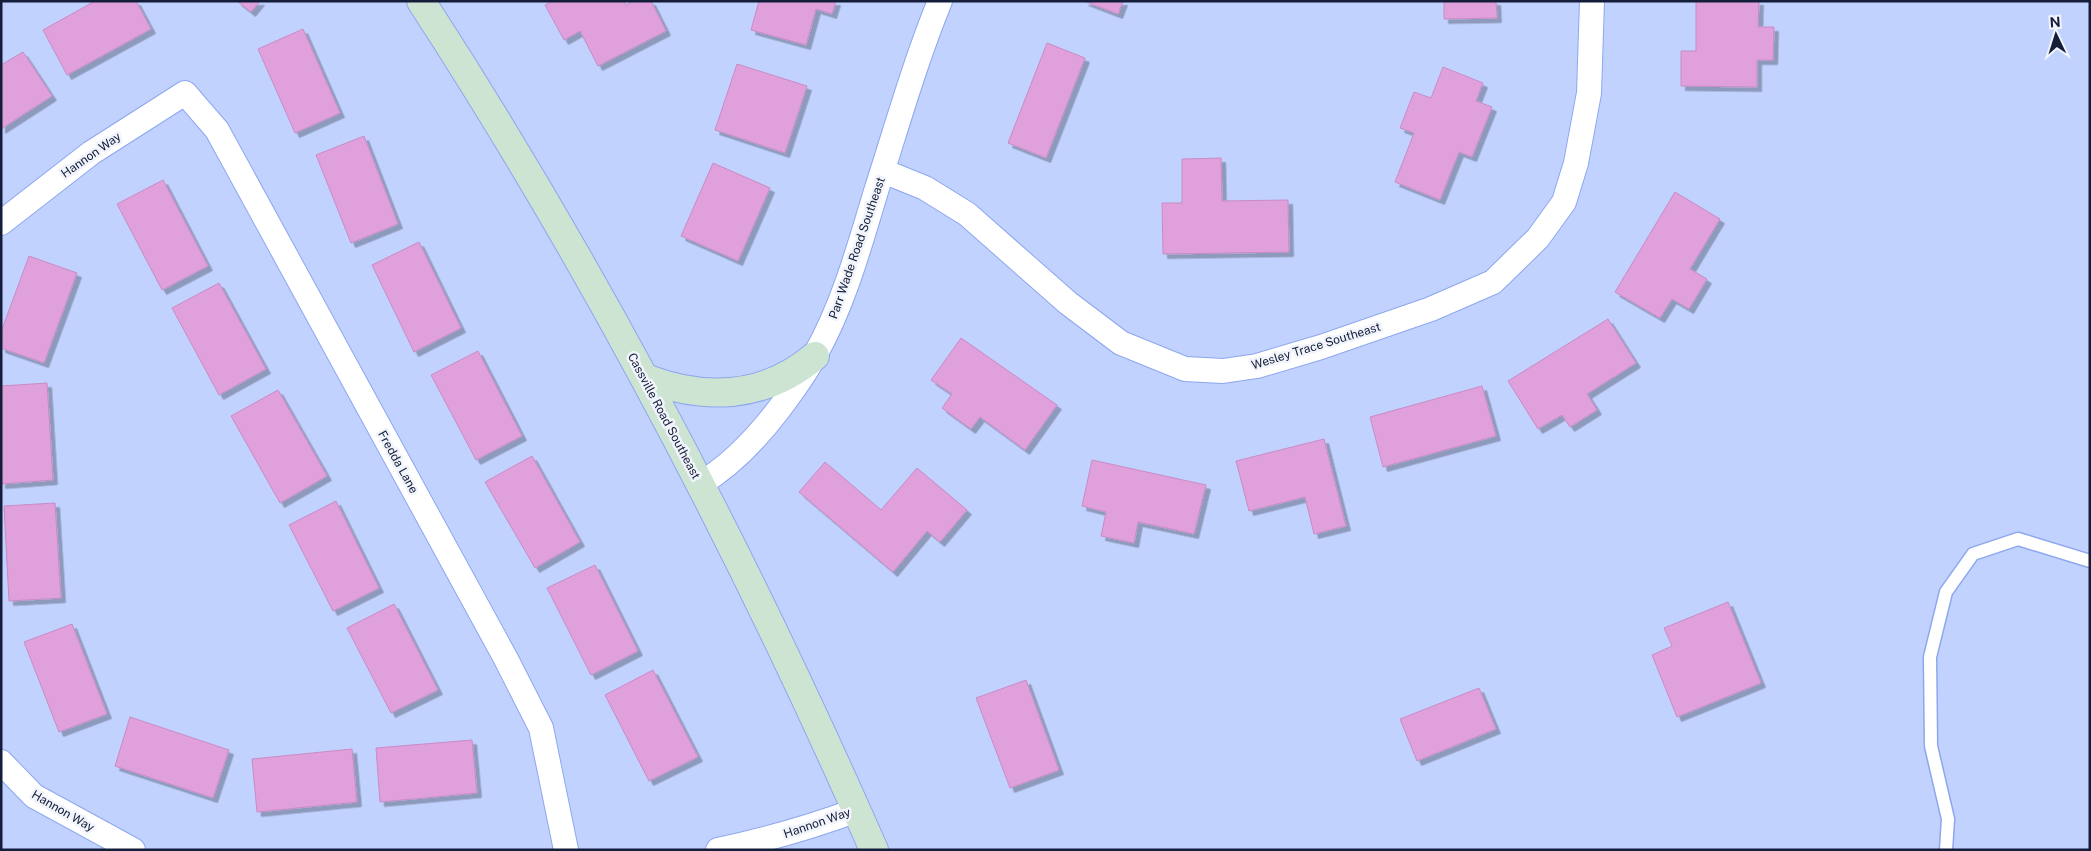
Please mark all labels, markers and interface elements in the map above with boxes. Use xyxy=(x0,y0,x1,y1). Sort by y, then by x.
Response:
north arrow xyxy=(2031,10,2081,60)
text: N xyxy=(2049,14,2061,30)
street label: Hannon Way xyxy=(58,129,124,181)
street label: Parr Wade Road Southeast xyxy=(826,175,888,321)
street label: Wesley Trace Southeast xyxy=(1250,320,1383,372)
street label: Cassville Road Southeast xyxy=(625,350,703,482)
street label: Fredda Lane xyxy=(375,428,421,496)
street label: Hannon Way xyxy=(29,787,97,835)
street label: Hannon Way xyxy=(782,805,853,841)

